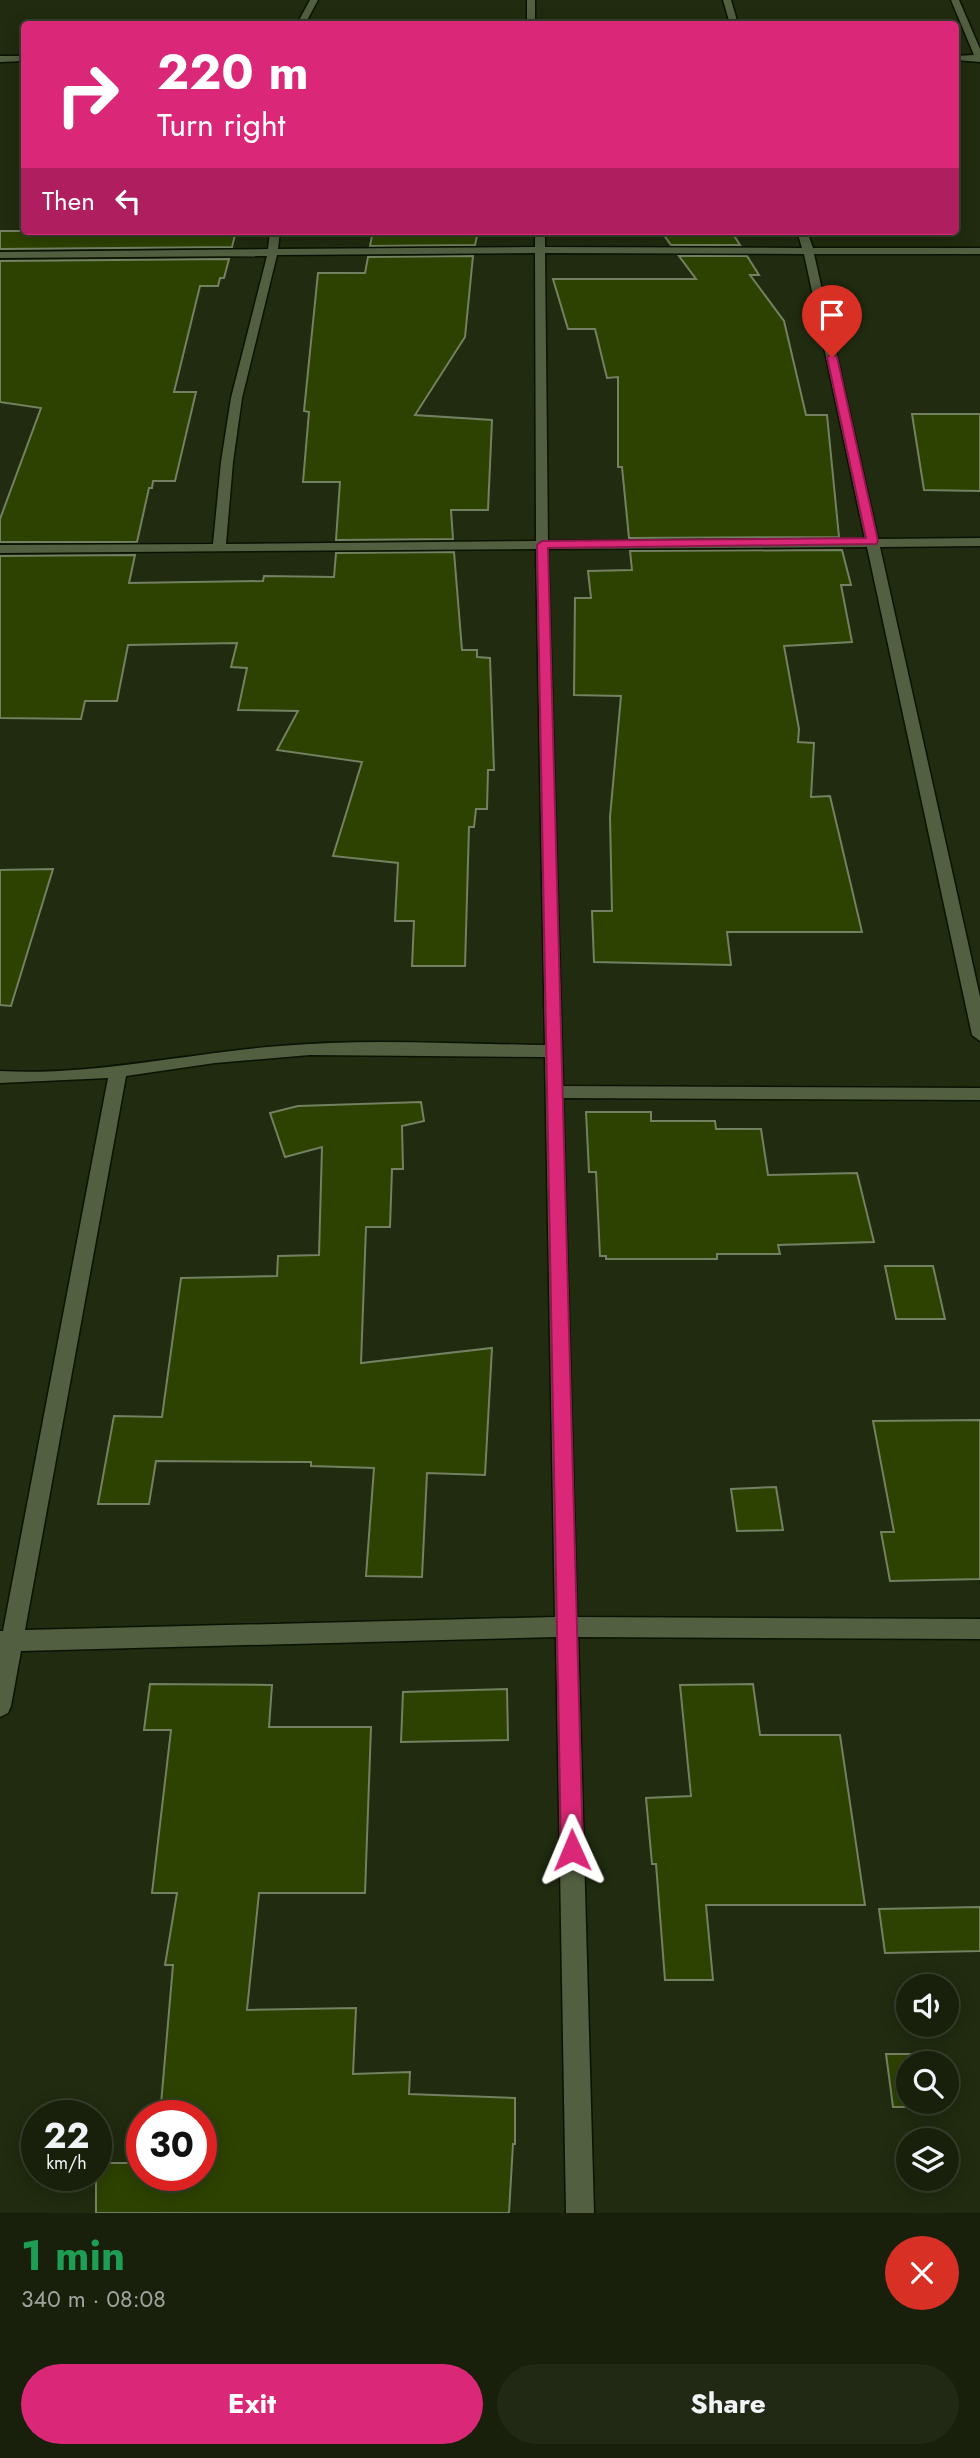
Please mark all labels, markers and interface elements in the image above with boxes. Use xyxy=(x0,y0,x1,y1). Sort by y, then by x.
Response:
text: 220 m xyxy=(157,37,309,107)
icon: right xyxy=(42,49,133,140)
text: Turn right xyxy=(157,102,286,148)
text: Then xyxy=(42,182,95,220)
icon: left xyxy=(109,182,147,220)
pin xyxy=(802,285,862,357)
icon: arrive xyxy=(813,296,851,334)
position arrow xyxy=(535,1813,609,1887)
map controls xyxy=(896,1974,959,2191)
button: sound xyxy=(896,1974,959,2037)
button: search xyxy=(896,2051,959,2114)
speed limit sign: 30 xyxy=(126,2100,217,2191)
text: 22 xyxy=(44,2111,89,2161)
button: layers xyxy=(896,2128,959,2191)
text: km/h xyxy=(46,2150,87,2176)
text: 1 min xyxy=(21,2225,125,2286)
button: close xyxy=(885,2236,959,2310)
text: 340 m · 08:08 xyxy=(21,2282,166,2316)
button: Exit xyxy=(21,2364,483,2444)
button: Share xyxy=(497,2364,959,2444)

